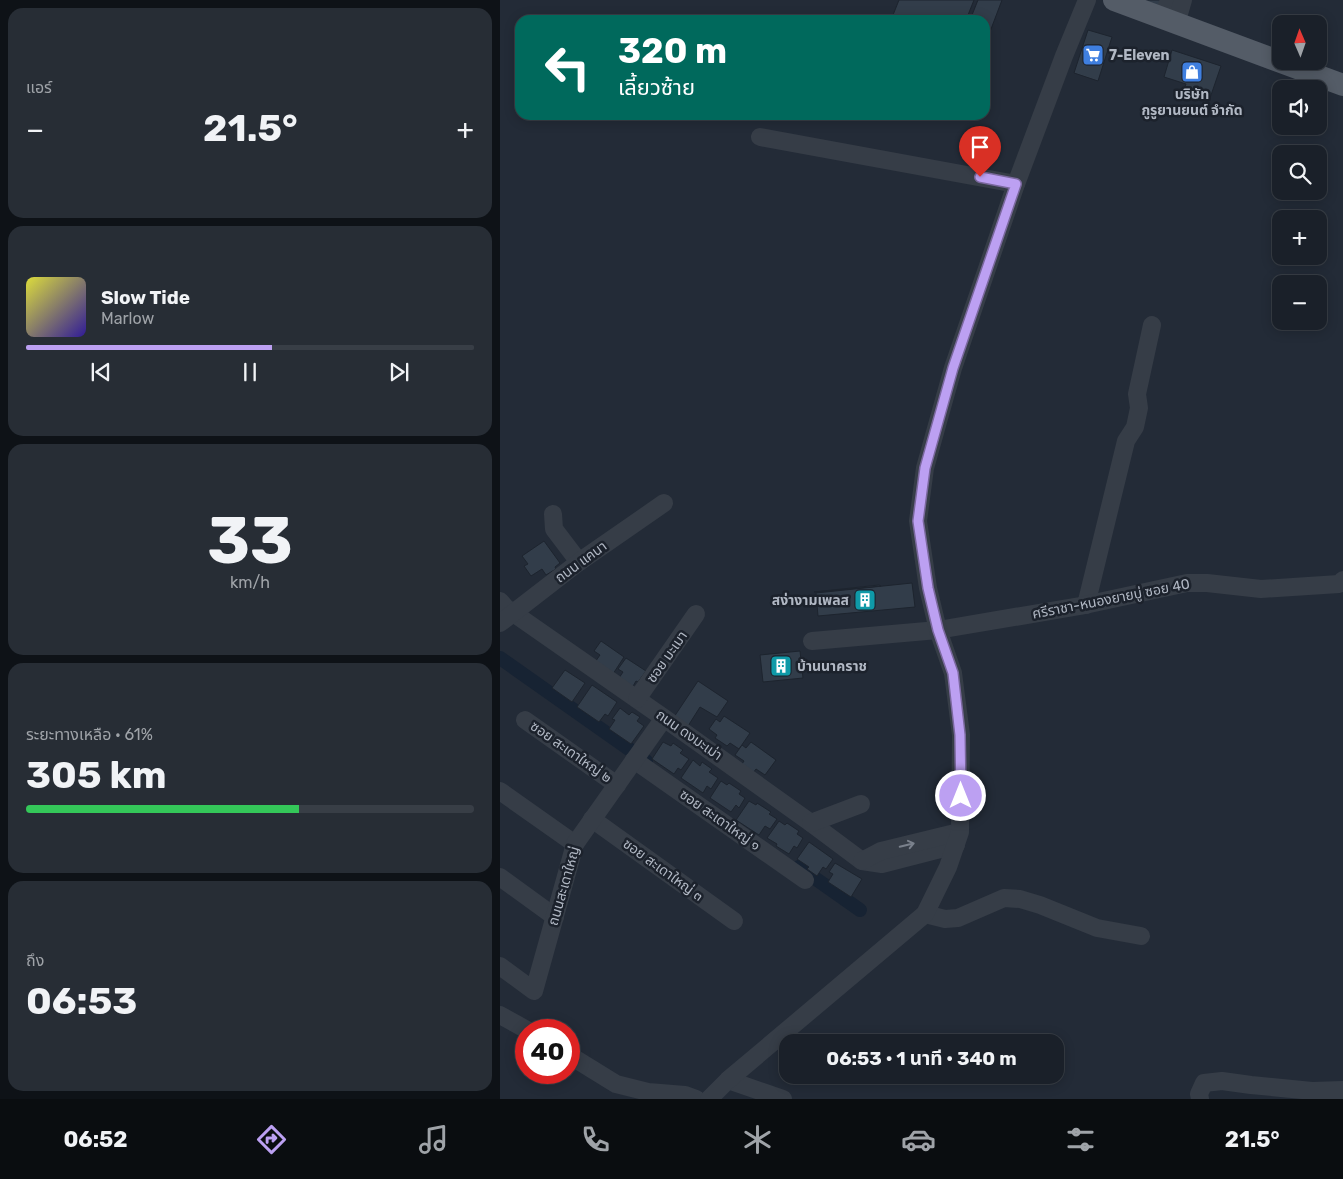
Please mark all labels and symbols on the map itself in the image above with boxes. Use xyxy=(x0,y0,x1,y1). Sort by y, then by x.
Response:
north arrow xyxy=(1272,15,1328,70)
supermarket icon: 7-Eleven xyxy=(1081,43,1105,67)
place label: 7-Eleven xyxy=(1109,47,1170,64)
shop icon: บริษัท กูรูยานยนต์ จำกัด xyxy=(1180,60,1204,84)
place label: บริษัท กูรูยานยนต์ จำกัด xyxy=(1141,86,1243,120)
pin xyxy=(959,126,1001,177)
street label: ถนน แคนา xyxy=(552,538,610,586)
street label: ศรีราชา-หนองยายบู่ ซอย 40 xyxy=(1031,575,1191,623)
building icon: สง่างามเพลส xyxy=(853,588,877,612)
place label: สง่างามเพลส xyxy=(772,592,850,609)
street label: ซอย มะเมา xyxy=(643,628,691,686)
building icon: บ้านนาคราช xyxy=(769,654,793,678)
place label: บ้านนาคราช xyxy=(797,658,867,675)
street label: ถนน ดงมะเม่า xyxy=(653,706,725,764)
street label: ซอย สะเดาใหญ่ ๒ xyxy=(527,718,615,786)
position arrow xyxy=(934,769,986,821)
street label: ซอย สะเดาใหญ่ ๑ xyxy=(676,786,764,854)
street label: ซอย สะเดาใหญ่ ๓ xyxy=(620,835,706,905)
one-way arrow xyxy=(899,839,915,849)
street label: ถนนสะเดาใหญ่ xyxy=(545,844,583,928)
speed limit sign: 40 xyxy=(515,1019,580,1084)

